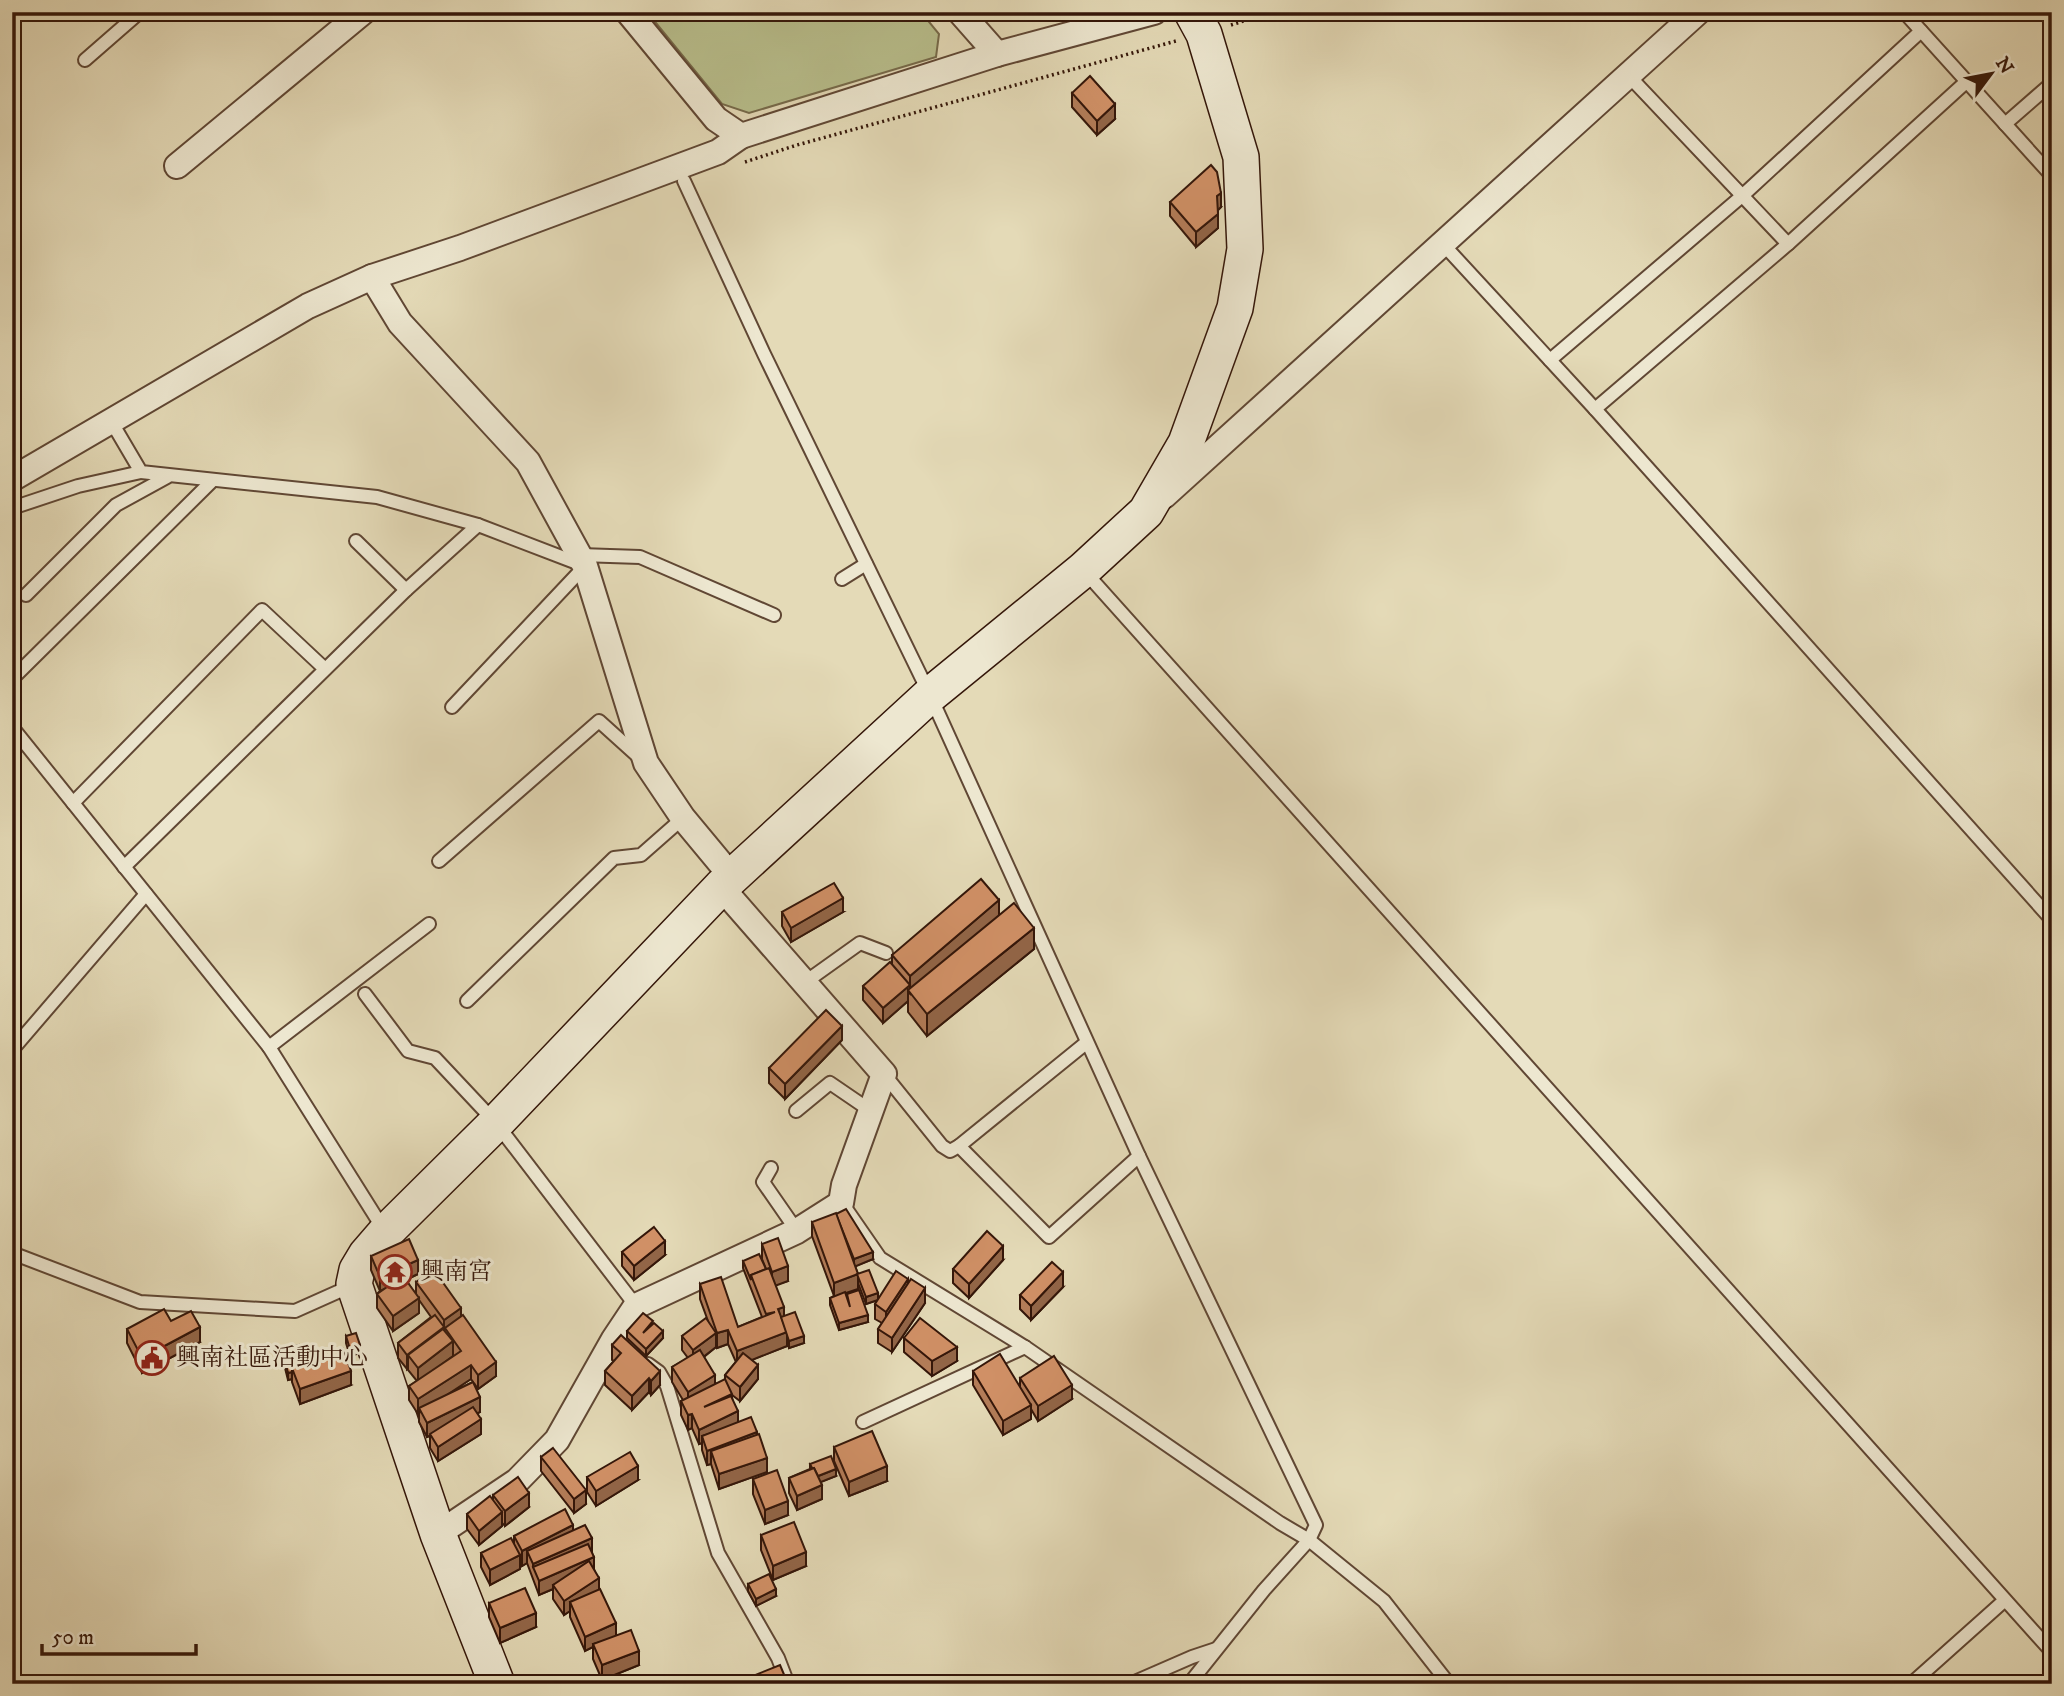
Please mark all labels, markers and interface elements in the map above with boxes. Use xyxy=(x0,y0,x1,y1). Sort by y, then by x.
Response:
north arrow xyxy=(1955,38,2025,108)
text: N xyxy=(1990,53,2018,79)
temple icon: 興南宮 xyxy=(376,1253,414,1291)
place label: 興南宮 xyxy=(420,1257,492,1287)
public building icon: 興南社區活動中心 xyxy=(133,1339,171,1377)
place label: 興南社區活動中心 xyxy=(176,1343,368,1373)
scale bar xyxy=(42,1612,196,1656)
text: 50 m xyxy=(52,1625,94,1651)

